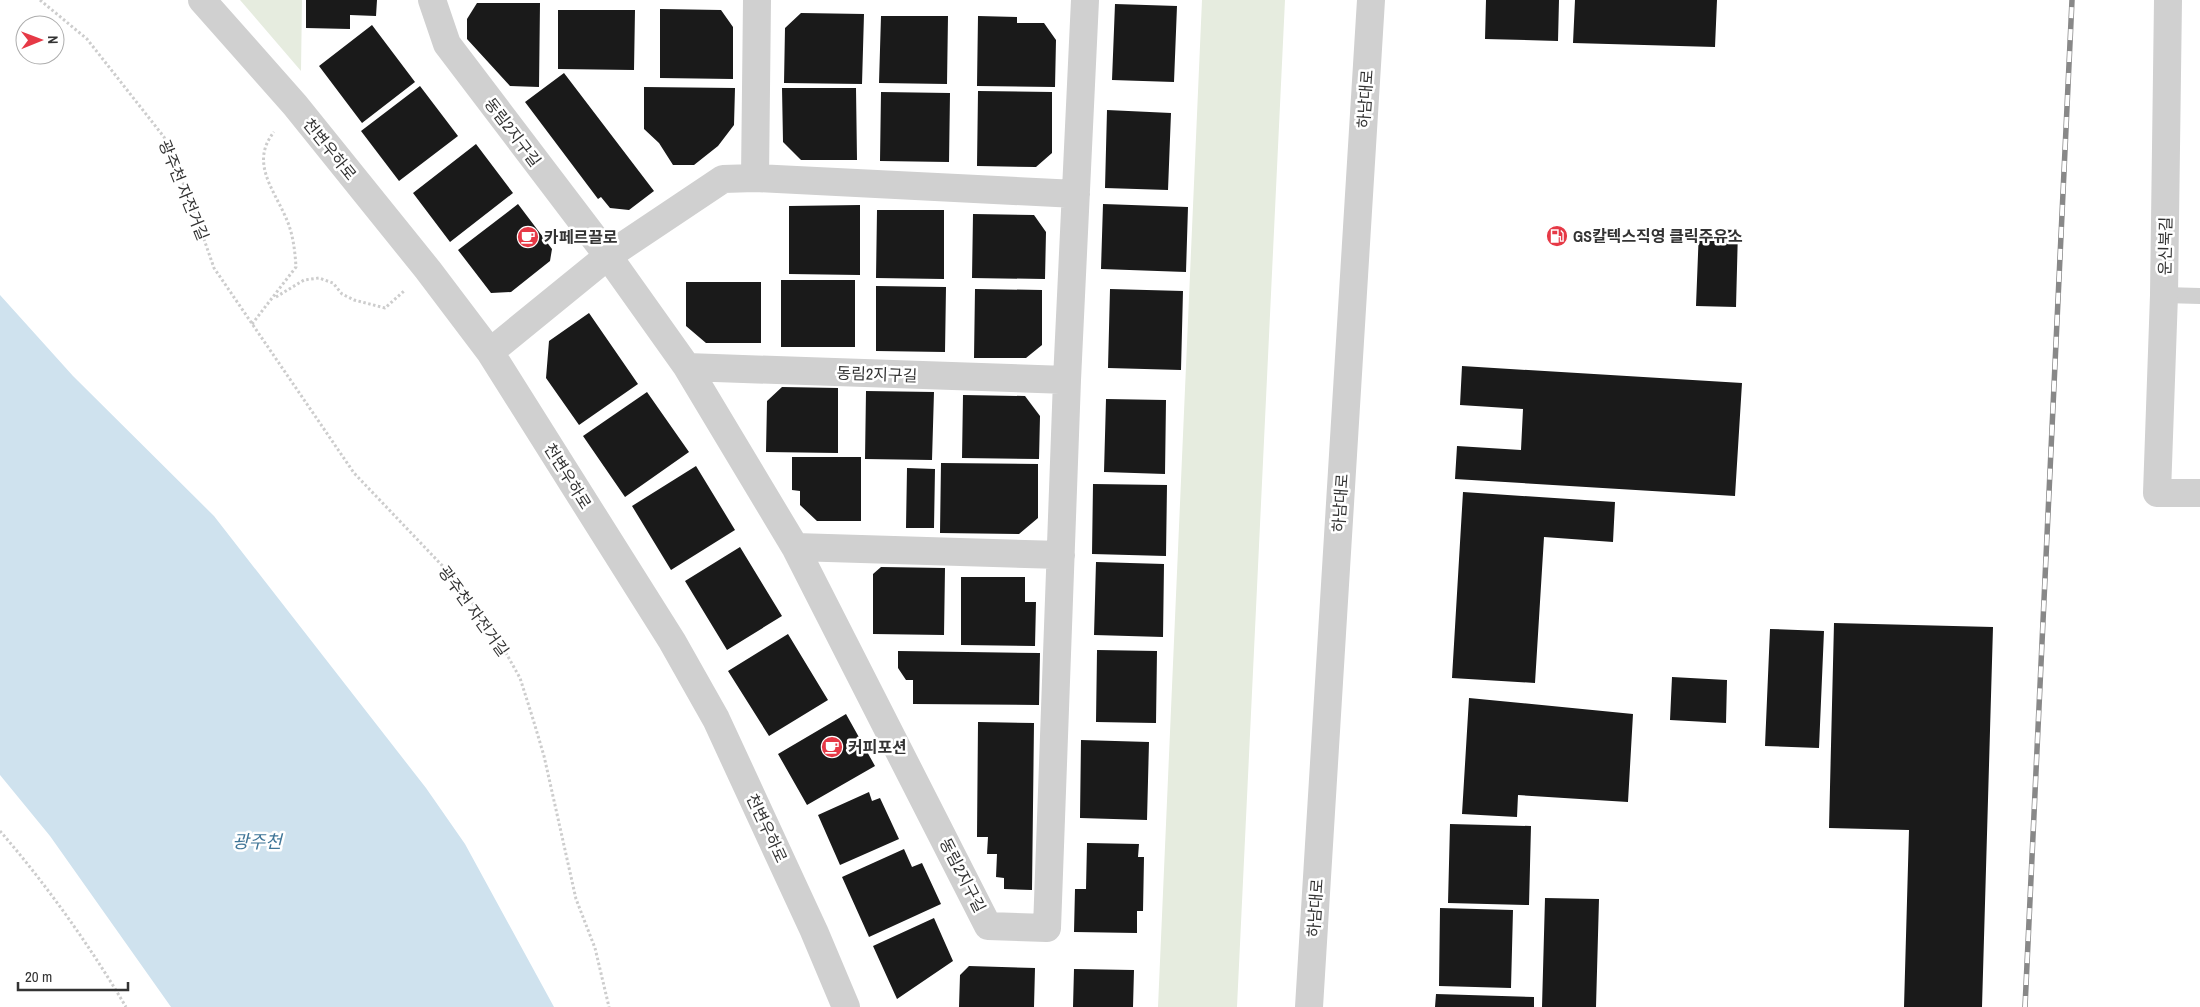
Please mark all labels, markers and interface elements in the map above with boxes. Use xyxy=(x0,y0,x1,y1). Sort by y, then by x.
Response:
north arrow xyxy=(15,15,65,65)
text: N xyxy=(44,35,62,44)
street label: 하남대로 xyxy=(1352,69,1378,129)
street label: 동림2지구길 xyxy=(480,93,546,171)
street label: 천변우하로 xyxy=(298,113,362,185)
street label: 광주천 자전거길 xyxy=(154,136,214,244)
street label: 운신북길 xyxy=(2153,216,2177,276)
fuel station icon: GS칼텍스직영 클릭주유소 xyxy=(1545,224,1569,248)
cafe icon: 카페르끌로 xyxy=(516,225,540,249)
place label: GS칼텍스직영 클릭주유소 xyxy=(1573,225,1743,247)
place label: 카페르끌로 xyxy=(544,226,618,248)
street label: 동림2지구길 xyxy=(836,362,918,386)
street label: 천변우하로 xyxy=(539,439,597,513)
street label: 하남대로 xyxy=(1327,473,1353,533)
street label: 광주천 자전거길 xyxy=(434,561,514,661)
cafe icon: 커피포션 xyxy=(820,735,844,759)
place label: 커피포션 xyxy=(848,736,907,758)
street label: 천변우하로 xyxy=(741,790,793,866)
water label: 광주천 xyxy=(232,829,284,854)
street label: 동림2지구길 xyxy=(935,834,991,916)
street label: 하남대로 xyxy=(1302,878,1328,938)
scale bar xyxy=(18,960,128,992)
text: 20 m xyxy=(25,966,52,987)

